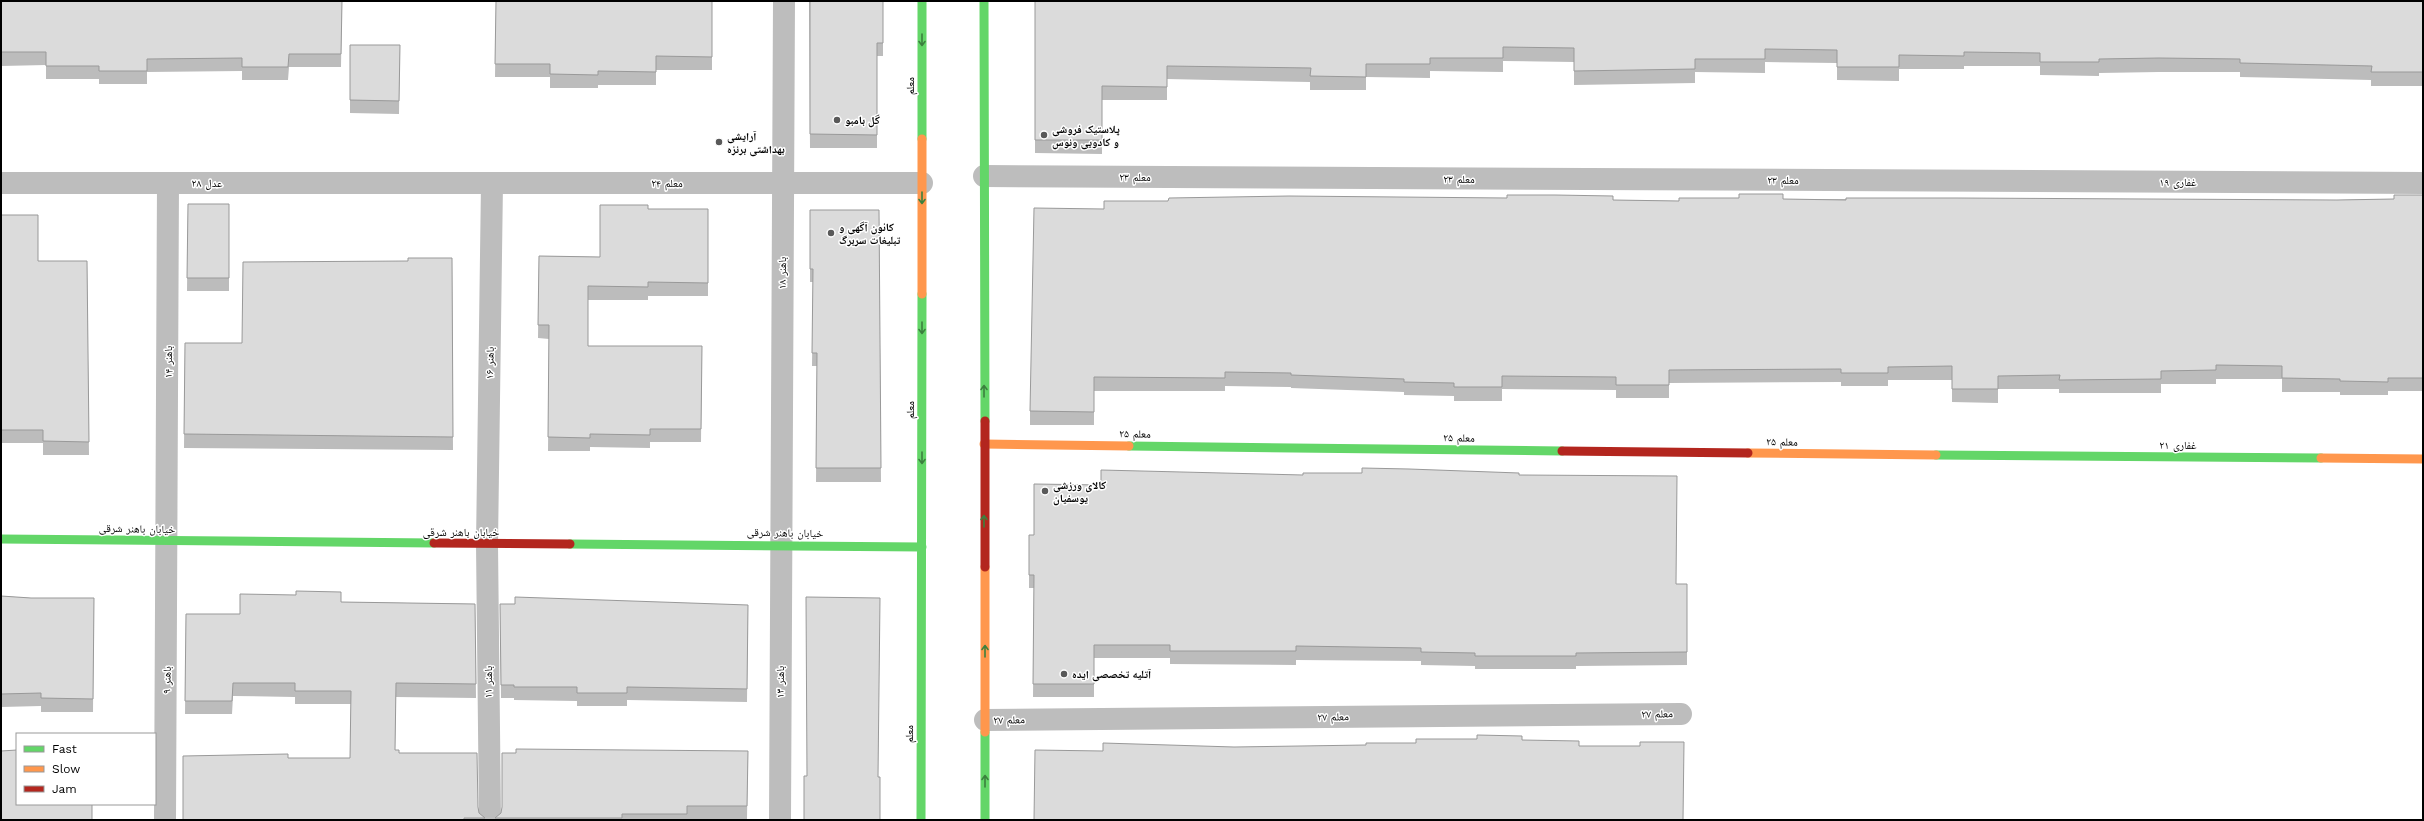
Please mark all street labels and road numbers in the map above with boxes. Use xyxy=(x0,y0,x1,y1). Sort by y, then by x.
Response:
street label: معلم xyxy=(904,77,918,95)
street label: معلم ۲۳ xyxy=(1119,171,1151,185)
street label: معلم ۲۳ xyxy=(1443,173,1475,187)
street label: معلم ۲۳ xyxy=(1767,174,1799,188)
street label: غفاری ۱۹ xyxy=(2159,176,2197,189)
street label: عدل ۲۸ xyxy=(192,177,223,190)
street label: معلم ۲۴ xyxy=(651,177,683,191)
street label: باهنر ۱۸ xyxy=(776,257,789,289)
street label: باهنر ۱۴ xyxy=(162,346,175,378)
street label: باهنر ۱۶ xyxy=(483,347,497,379)
street label: معلم xyxy=(904,401,918,419)
street label: معلم ۲۵ xyxy=(1119,427,1151,442)
street label: معلم ۲۵ xyxy=(1443,431,1475,446)
street label: معلم ۲۵ xyxy=(1766,435,1798,450)
street label: غفاری ۲۱ xyxy=(2159,439,2197,452)
street label: خیابان باهنر شرقی xyxy=(99,522,175,536)
street label: خیابان باهنر شرقی xyxy=(423,526,499,539)
street label: خیابان باهنر شرقی xyxy=(747,526,823,540)
street label: باهنر ۹ xyxy=(160,666,174,694)
street label: باهنر ۱۱ xyxy=(482,666,495,698)
street label: باهنر ۱۳ xyxy=(774,666,787,698)
street label: معلم ۲۷ xyxy=(1641,707,1673,722)
street label: معلم ۲۷ xyxy=(1317,710,1349,725)
street label: معلم ۲۷ xyxy=(993,713,1025,728)
street label: معلم xyxy=(903,725,917,743)

